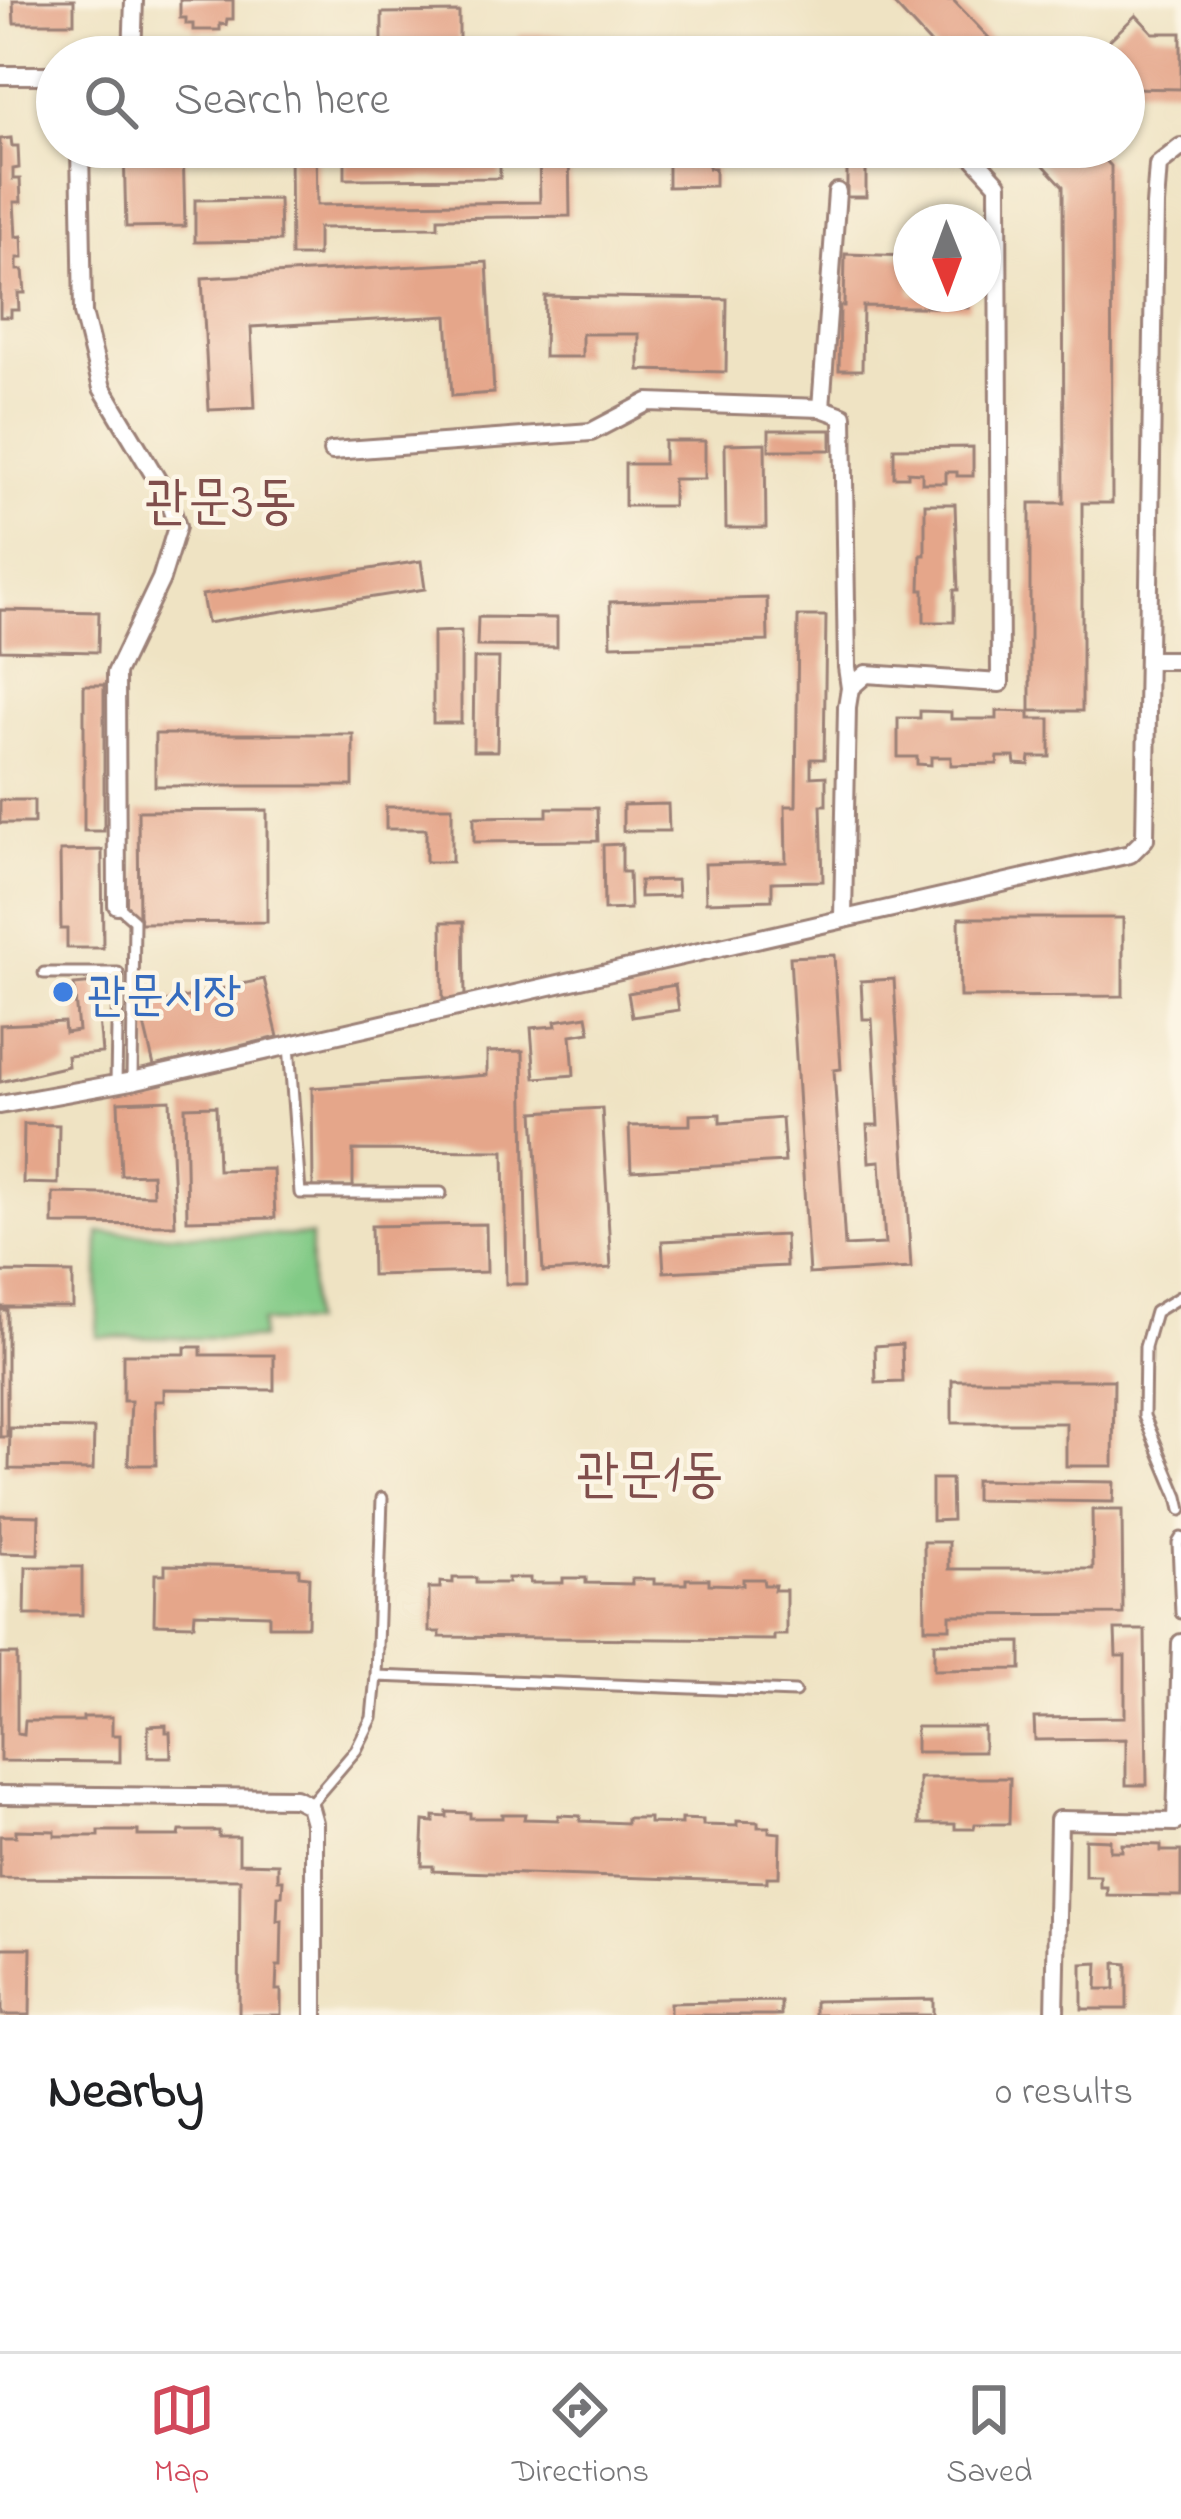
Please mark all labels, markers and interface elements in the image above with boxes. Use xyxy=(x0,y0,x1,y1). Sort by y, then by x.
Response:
search box xyxy=(36,36,1145,168)
icon: search xyxy=(78,69,144,135)
text: Search here xyxy=(174,69,390,135)
north arrow xyxy=(893,204,1001,312)
district label: 관문3동 xyxy=(145,465,297,543)
place label: 관문시장 xyxy=(87,962,242,1032)
marker: 관문시장 xyxy=(50,979,76,1005)
district label: 관문1동 xyxy=(576,1438,724,1516)
text: Nearby xyxy=(48,2056,204,2131)
text: 0 results xyxy=(995,2065,1133,2122)
tab: Map xyxy=(149,2377,215,2497)
tab: Directions xyxy=(512,2377,649,2497)
tab: Saved xyxy=(946,2377,1032,2497)

